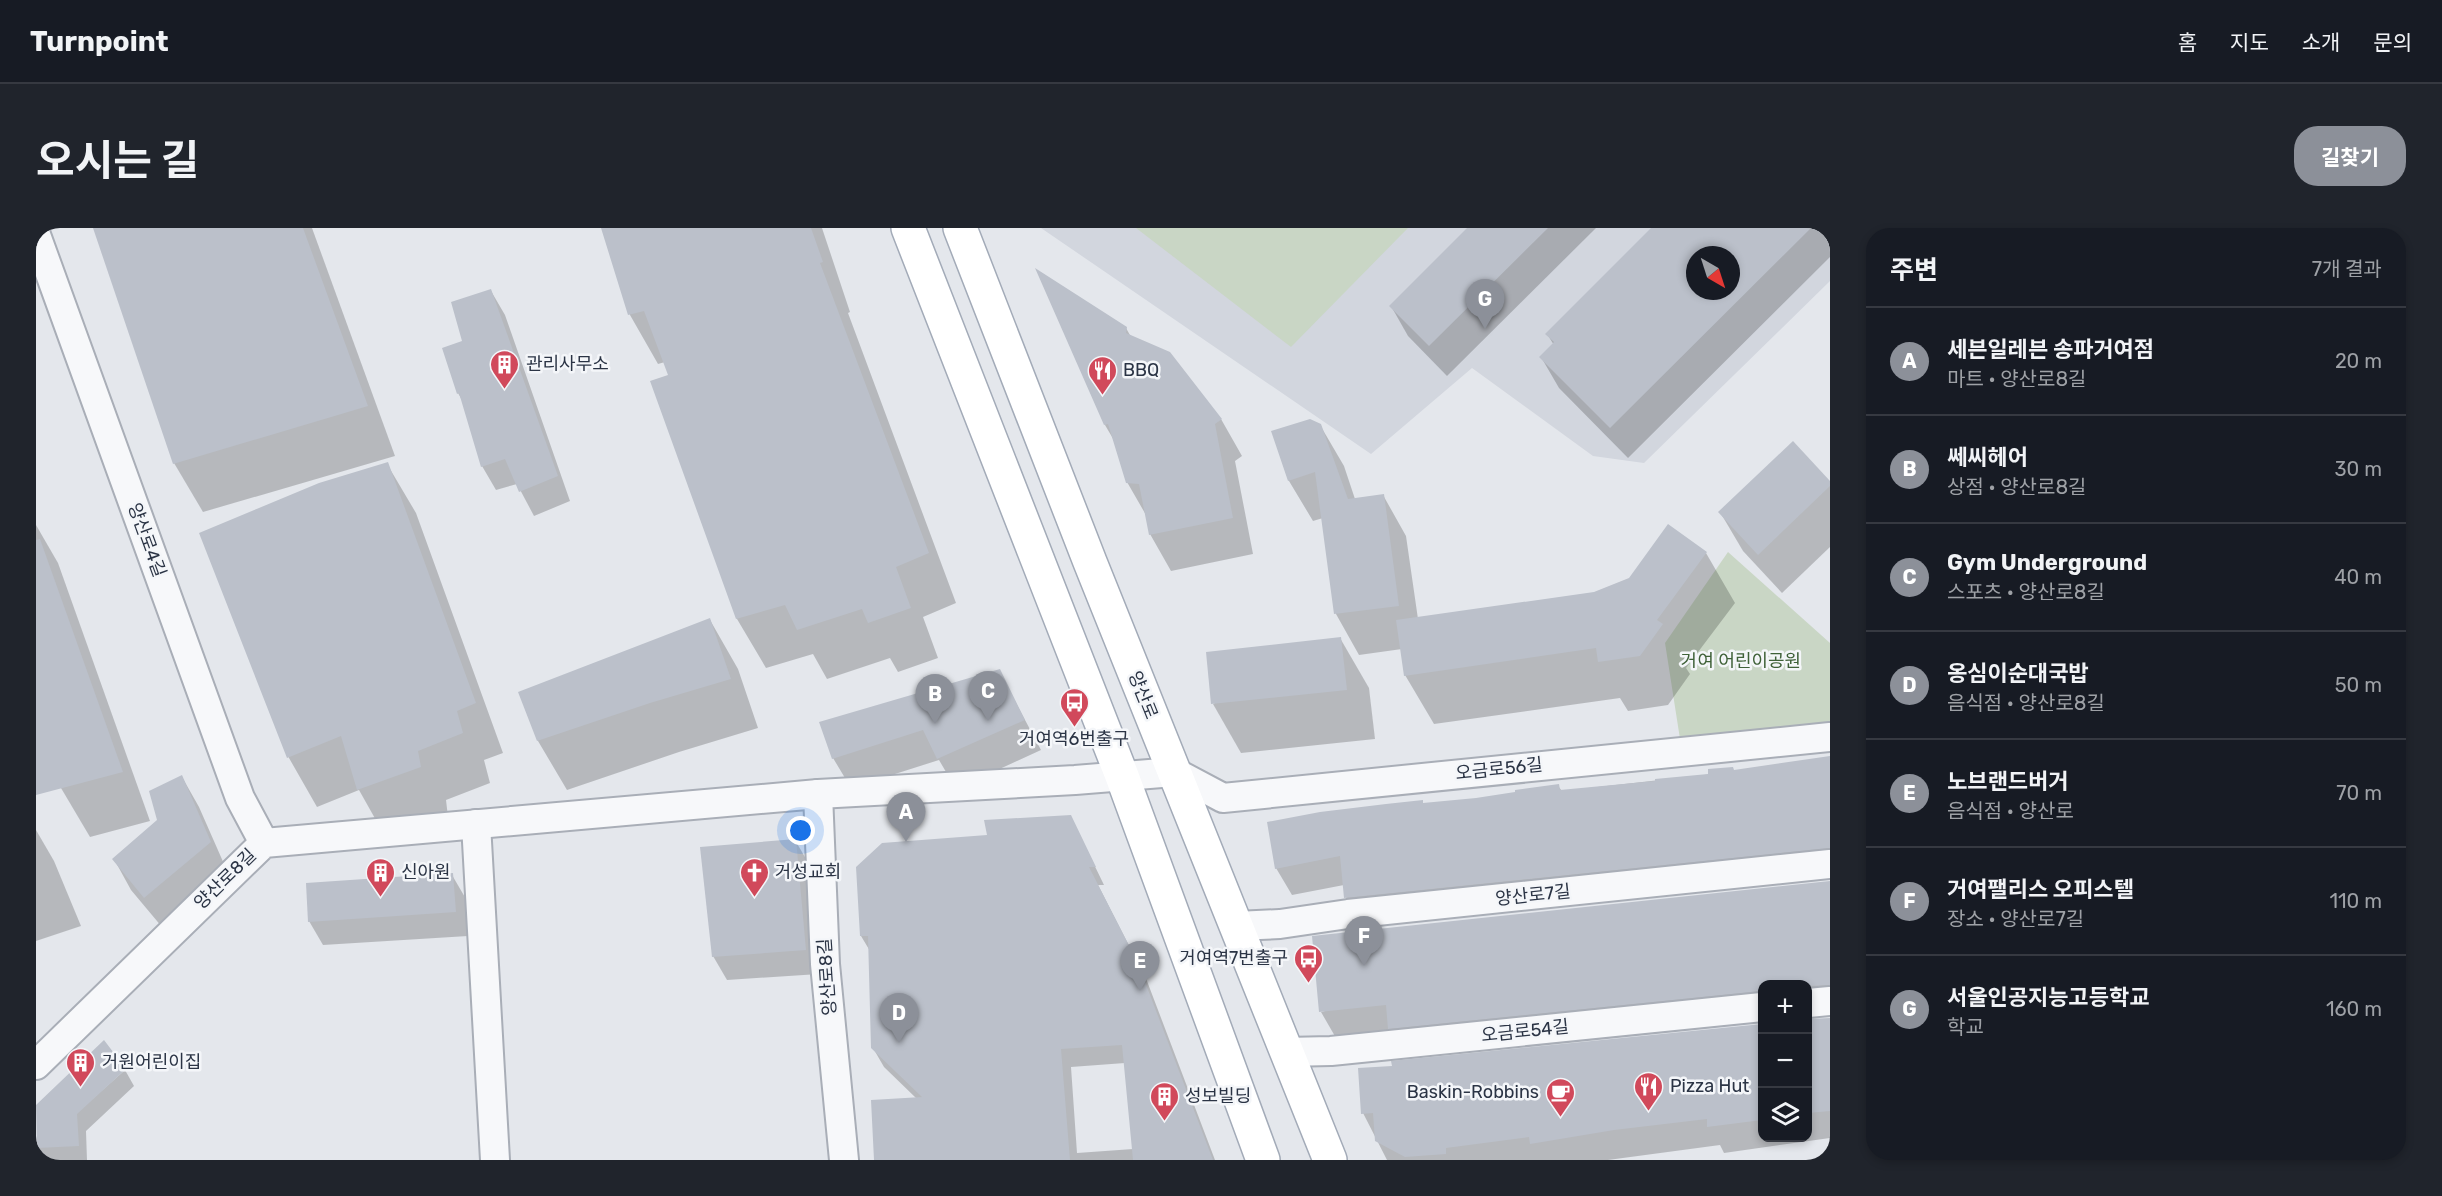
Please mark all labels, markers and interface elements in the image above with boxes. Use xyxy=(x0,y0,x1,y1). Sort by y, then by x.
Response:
text: Turnpoint xyxy=(30,25,169,58)
text: 홈 xyxy=(2178,30,2197,55)
text: 지도 xyxy=(2230,30,2269,55)
text: 소개 xyxy=(2302,30,2340,55)
text: 문의 xyxy=(2373,30,2412,55)
button: 길찾기 xyxy=(2294,126,2406,186)
text: 오시는 길 xyxy=(36,136,200,186)
north arrow xyxy=(1686,246,1740,300)
text: 주변 xyxy=(1890,255,1938,286)
text: 7개 결과 xyxy=(2312,257,2382,281)
pin: G xyxy=(1466,279,1504,329)
text: 세븐일레븐 송파거여점 xyxy=(1947,336,2154,363)
building icon: 관리사무소 xyxy=(489,348,521,390)
text: A xyxy=(1902,349,1917,373)
text: 20 m xyxy=(2335,349,2382,373)
place label: 관리사무소 xyxy=(526,353,609,375)
restaurant icon: BBQ xyxy=(1086,354,1118,396)
place label: BBQ xyxy=(1123,359,1159,381)
text: 마트 · 양산로8길 xyxy=(1947,367,2087,391)
text: 쎄씨헤어 xyxy=(1947,444,2028,471)
text: B xyxy=(1902,457,1917,481)
text: 30 m xyxy=(2335,457,2382,481)
text: 상점 · 양산로8길 xyxy=(1947,475,2087,499)
street label: 양산로4길 xyxy=(123,500,171,580)
text: Gym Underground xyxy=(1947,549,2147,576)
text: C xyxy=(1902,565,1917,589)
text: 40 m xyxy=(2334,565,2382,589)
text: 스포츠 · 양산로8길 xyxy=(1947,580,2105,604)
park label: 거여 어린이공원 xyxy=(1681,650,1801,672)
text: 옹심이순대국밥 xyxy=(1947,660,2089,687)
street label: 양산로 xyxy=(1123,668,1163,722)
pin: C xyxy=(968,672,1008,721)
text: D xyxy=(1902,673,1917,697)
text: 50 m xyxy=(2335,673,2382,697)
pin: B xyxy=(916,674,954,724)
bus stop icon: 거여역6번출구 xyxy=(1058,686,1090,728)
text: 음식점 · 양산로8길 xyxy=(1947,691,2105,715)
place label: 거여역6번출구 xyxy=(1019,728,1129,750)
street label: 오금로56길 xyxy=(1454,753,1544,785)
text: 노브랜드버거 xyxy=(1947,768,2068,795)
text: E xyxy=(1903,781,1916,805)
text: 70 m xyxy=(2336,781,2382,805)
pin: A xyxy=(886,792,926,842)
text: 음식점 · 양산로 xyxy=(1947,799,2074,823)
your location xyxy=(786,816,815,845)
street label: 양산로8길 xyxy=(189,844,261,914)
building icon: 신아원 xyxy=(364,856,396,898)
church icon: 거성교회 xyxy=(738,856,770,898)
place label: 신아원 xyxy=(401,861,451,883)
place label: 거성교회 xyxy=(775,861,841,883)
text: 거여팰리스 오피스텔 xyxy=(1947,876,2134,903)
street label: 양산로7길 xyxy=(1494,880,1572,910)
text: F xyxy=(1903,889,1916,913)
text: 110 m xyxy=(2330,889,2382,913)
text: 장소 · 양산로7길 xyxy=(1947,907,2084,931)
pin: F xyxy=(1344,916,1384,966)
street label: 양산로8길 xyxy=(813,937,841,1017)
pin: E xyxy=(1120,942,1160,991)
bus stop icon: 거여역7번출구 xyxy=(1293,942,1325,984)
place label: 거여역7번출구 xyxy=(1179,947,1288,969)
map controls xyxy=(1758,980,1812,1142)
button: + xyxy=(1758,980,1812,1034)
text: 서울인공지능고등학교 xyxy=(1947,984,2149,1011)
pin: D xyxy=(880,994,918,1043)
text: G xyxy=(1902,997,1917,1021)
text: 160 m xyxy=(2326,997,2382,1021)
street label: 오금로54길 xyxy=(1480,1015,1570,1047)
text: 학교 xyxy=(1947,1015,1984,1039)
button: − xyxy=(1758,1034,1812,1088)
building icon: 거원어린이집 xyxy=(65,1046,97,1088)
place label: 거원어린이집 xyxy=(102,1051,201,1073)
restaurant icon: Pizza Hut xyxy=(1633,1070,1665,1112)
place label: Pizza Hut xyxy=(1670,1075,1749,1097)
cafe icon: Baskin-Robbins xyxy=(1544,1076,1576,1118)
building icon: 성보빌딩 xyxy=(1148,1080,1180,1122)
place label: Baskin-Robbins xyxy=(1407,1081,1539,1103)
place label: 성보빌딩 xyxy=(1185,1085,1251,1107)
button: layers xyxy=(1758,1088,1812,1142)

